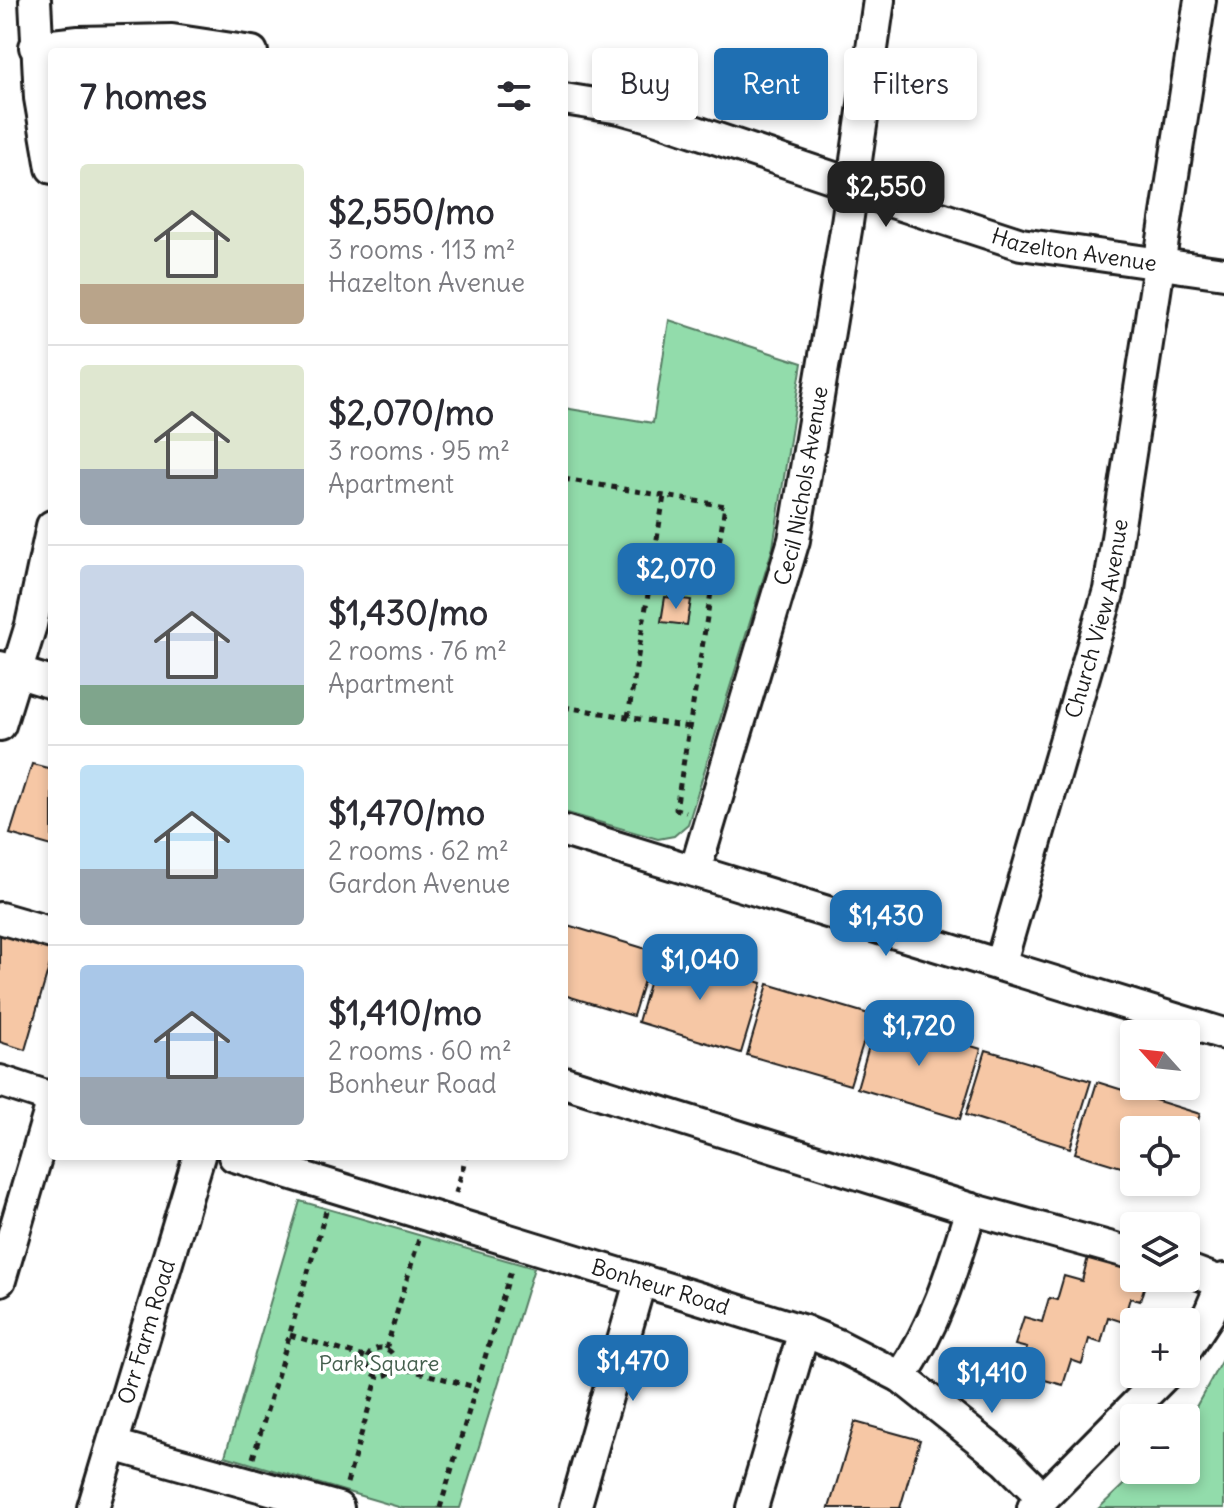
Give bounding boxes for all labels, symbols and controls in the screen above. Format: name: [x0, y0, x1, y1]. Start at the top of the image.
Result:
chip: Buy: [592, 48, 698, 120]
chip: Rent: [714, 48, 828, 120]
chip: Filters: [844, 48, 977, 120]
icon: filters: [492, 74, 536, 118]
text: 7 homes: [80, 75, 207, 118]
pin: $2,550: [821, 161, 951, 229]
text: $2,550: [845, 170, 927, 203]
text: $2,550/mo: [328, 190, 495, 233]
icon: home: [144, 196, 240, 292]
street label: Hazelton Avenue: [988, 221, 1159, 277]
text: 3 rooms · 113 m²: [328, 233, 515, 266]
text: Hazelton Avenue: [328, 266, 525, 299]
street label: Cecil Nichols Avenue: [767, 384, 834, 589]
text: $2,070/mo: [328, 391, 494, 434]
icon: home: [144, 397, 240, 493]
text: 3 rooms · 95 m²: [328, 434, 510, 467]
text: Apartment: [328, 467, 454, 500]
street label: Church View Avenue: [1058, 517, 1134, 722]
pin: $2,070: [611, 543, 741, 611]
text: $2,070: [636, 552, 716, 585]
text: $1,430/mo: [328, 591, 488, 634]
icon: home: [144, 597, 240, 693]
text: 2 rooms · 76 m²: [328, 634, 507, 667]
text: Apartment: [328, 667, 454, 700]
text: $1,470/mo: [328, 791, 485, 834]
icon: home: [144, 797, 240, 893]
text: 2 rooms · 62 m²: [328, 834, 509, 867]
text: Gardon Avenue: [328, 867, 510, 900]
pin: $1,430: [821, 890, 951, 958]
text: $1,430: [848, 899, 924, 932]
pin: $1,040: [635, 934, 765, 1002]
text: $1,040: [661, 943, 740, 976]
text: $1,410/mo: [328, 991, 482, 1034]
icon: home: [144, 997, 240, 1093]
pin: $1,720: [854, 1000, 984, 1068]
text: $1,720: [882, 1009, 956, 1042]
north arrow: [1120, 1020, 1200, 1100]
map controls: [1120, 1020, 1200, 1484]
text: 2 rooms · 60 m²: [328, 1034, 512, 1067]
text: Bonheur Road: [328, 1067, 497, 1100]
button: locate: [1120, 1116, 1200, 1196]
button: layers: [1120, 1212, 1200, 1292]
street label: Bonheur Road: [588, 1252, 733, 1321]
street label: Orr Farm Road: [111, 1256, 181, 1407]
button: +: [1120, 1308, 1200, 1388]
pin: $1,470: [568, 1335, 698, 1403]
text: $1,470: [596, 1344, 670, 1377]
pin: $1,410: [927, 1347, 1057, 1415]
park label: Park Square: [319, 1349, 439, 1377]
text: $1,410: [956, 1356, 1028, 1389]
button: −: [1120, 1404, 1200, 1484]

